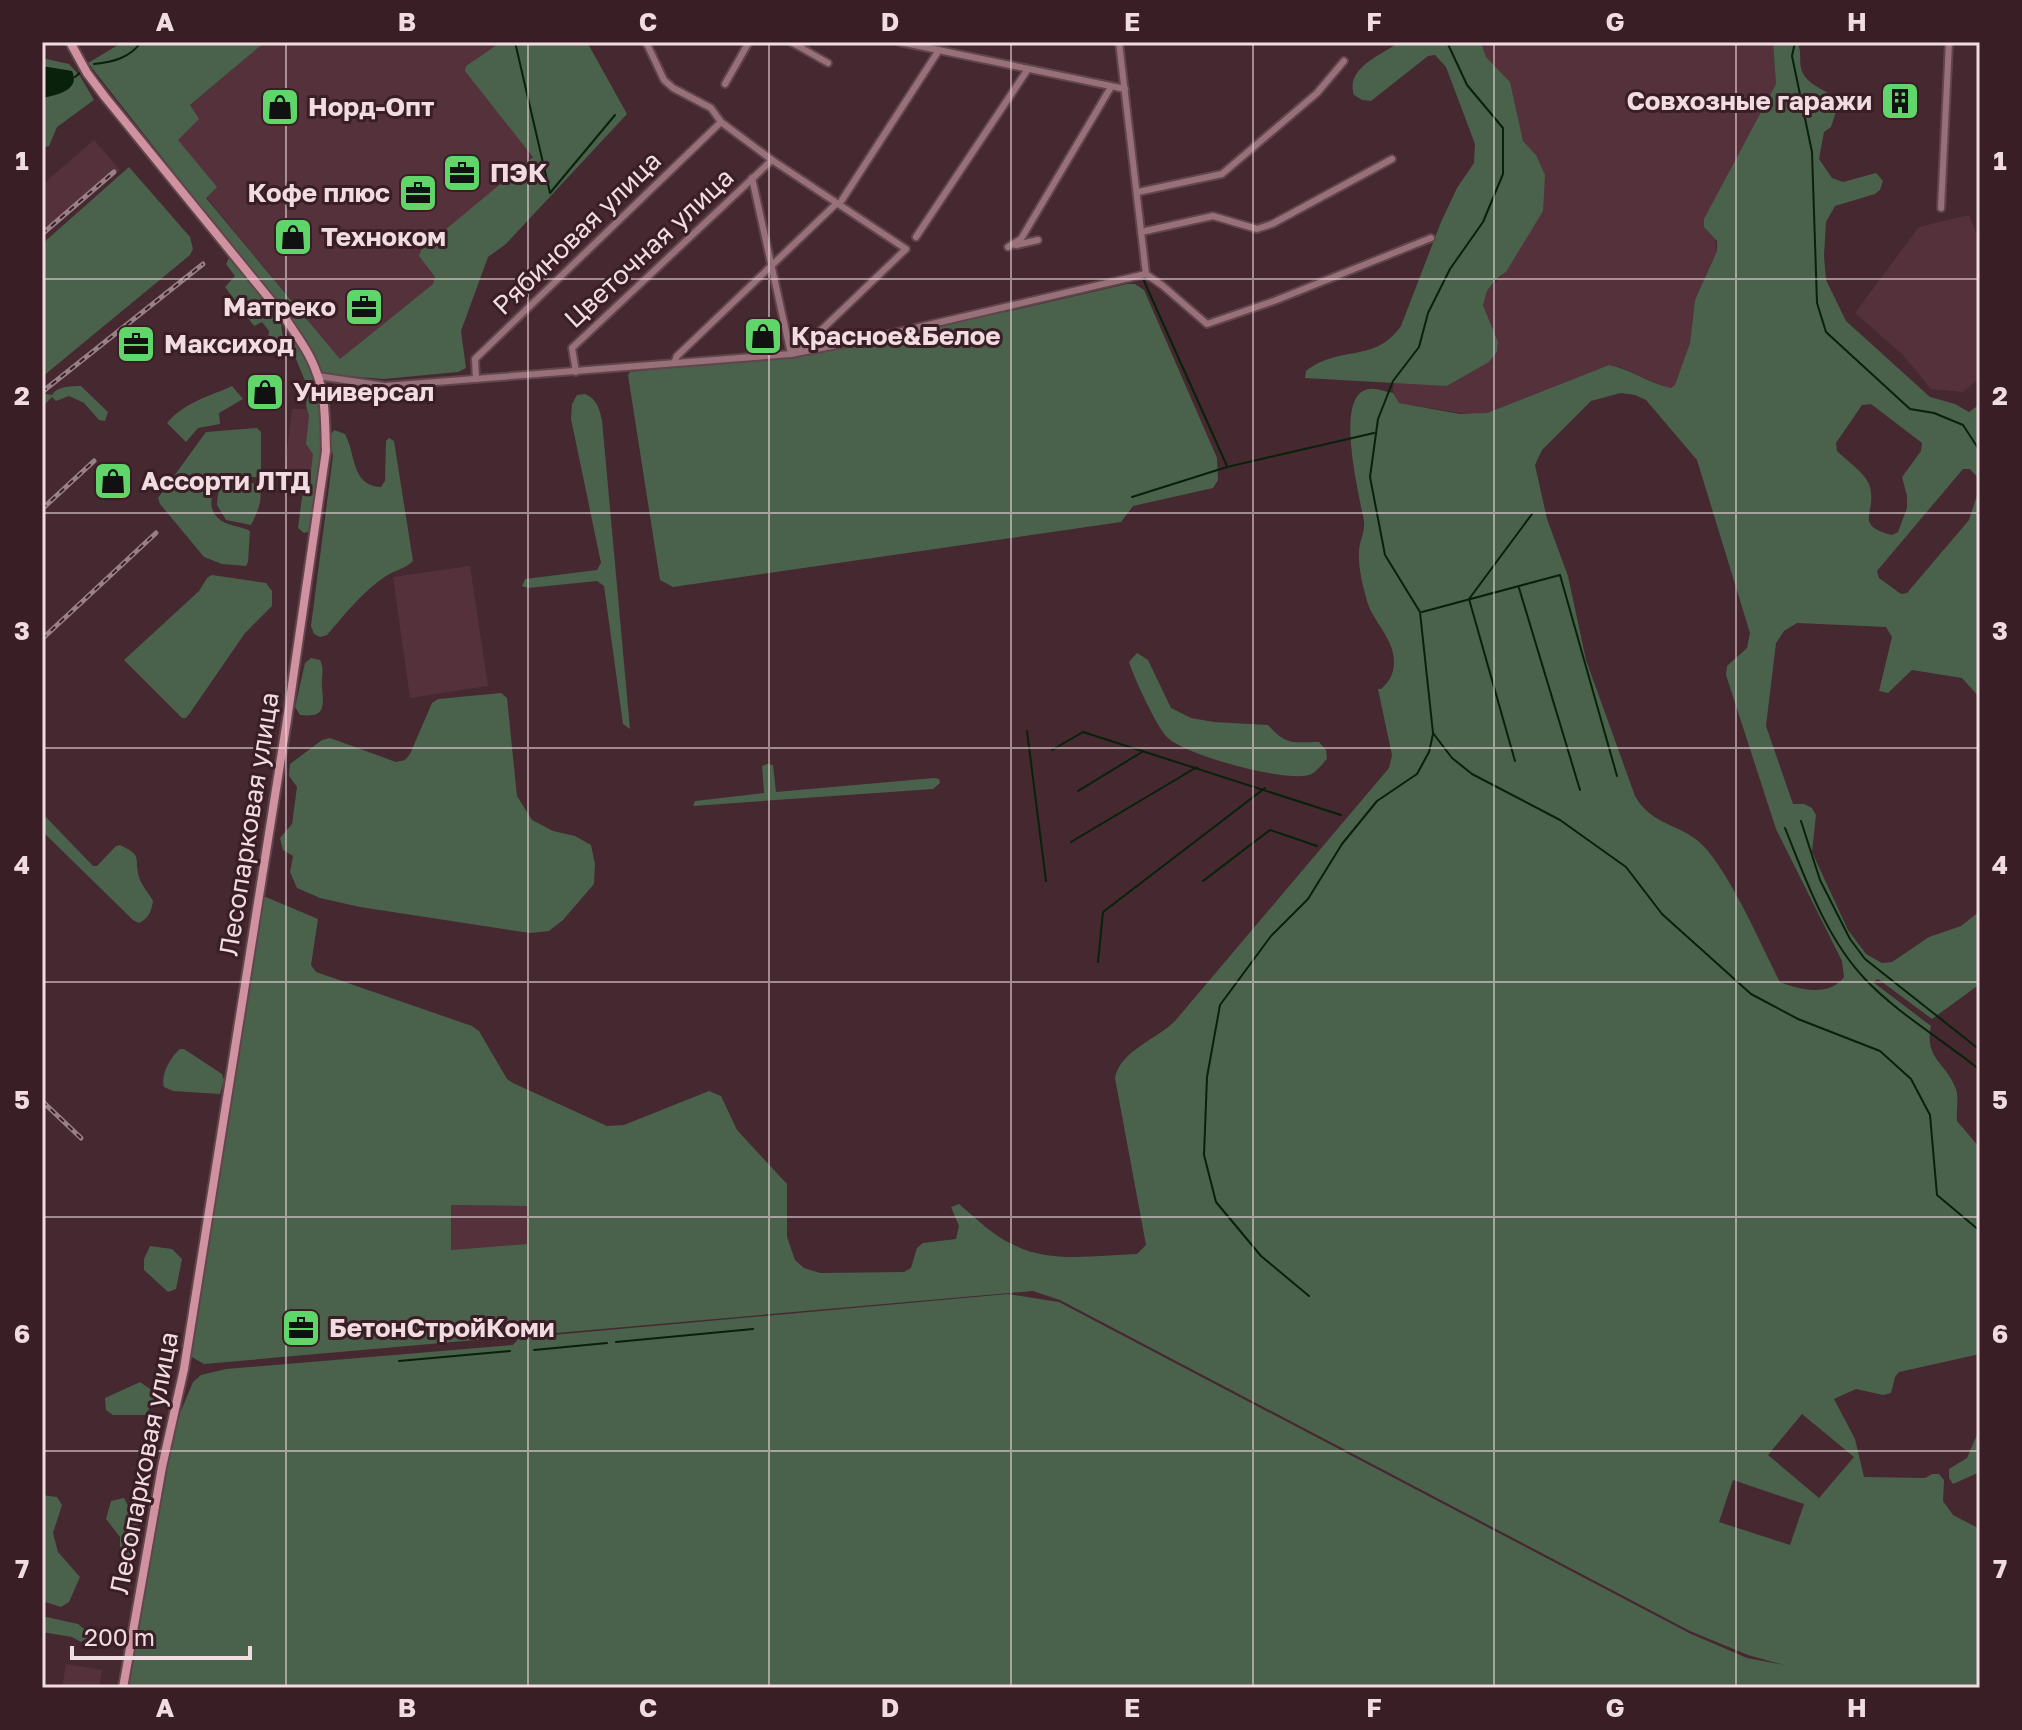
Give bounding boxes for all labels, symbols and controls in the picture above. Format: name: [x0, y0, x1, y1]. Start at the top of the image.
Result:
text: A: [156, 6, 175, 37]
text: B: [398, 6, 416, 37]
text: C: [639, 6, 657, 37]
text: D: [881, 6, 899, 37]
text: E: [1124, 6, 1140, 37]
text: F: [1366, 6, 1382, 37]
text: G: [1605, 6, 1625, 37]
text: H: [1847, 6, 1867, 37]
building icon: Совхозные гаражи: [1879, 80, 1921, 122]
place label: Совхозные гаражи: [1626, 85, 1872, 116]
shop icon: Норд-Опт: [259, 86, 301, 128]
place label: Норд-Опт: [308, 91, 435, 122]
text: 1: [15, 145, 29, 176]
street label: Рябиновая улица: [486, 145, 667, 321]
text: 1: [1993, 145, 2007, 176]
office icon: ПЭК: [441, 152, 483, 194]
place label: ПЭК: [490, 157, 547, 188]
street label: Цветочная улица: [558, 161, 740, 334]
office icon: Кофе плюс: [397, 172, 439, 214]
place label: Кофе плюс: [247, 177, 390, 208]
shop icon: Техноком: [272, 216, 314, 258]
place label: Техноком: [321, 221, 446, 252]
office icon: Матреко: [343, 286, 385, 328]
place label: Матреко: [223, 291, 336, 322]
shop icon: Красное&Белое: [742, 315, 784, 357]
place label: Красное&Белое: [791, 320, 1001, 351]
office icon: Максиход: [115, 323, 157, 365]
place label: Максиход: [164, 328, 294, 359]
shop icon: Универсал: [244, 371, 286, 413]
place label: Универсал: [293, 376, 434, 407]
text: 2: [14, 380, 30, 411]
text: 2: [1992, 380, 2008, 411]
shop icon: Ассорти ЛТД: [92, 460, 134, 502]
place label: Ассорти ЛТД: [141, 465, 310, 496]
text: 3: [14, 615, 30, 646]
text: 3: [1992, 615, 2008, 646]
street label: Лесопарковая улица: [212, 690, 285, 958]
text: 4: [14, 849, 30, 880]
text: 4: [1992, 849, 2008, 880]
text: 5: [14, 1084, 30, 1115]
text: 5: [1992, 1084, 2008, 1115]
office icon: БетонСтройКоми: [280, 1307, 322, 1349]
place label: БетонСтройКоми: [329, 1312, 555, 1343]
text: 6: [14, 1318, 30, 1349]
text: 6: [1992, 1318, 2008, 1349]
street label: Лесопарковая улица: [103, 1329, 184, 1597]
text: 7: [15, 1553, 29, 1584]
text: 7: [1993, 1553, 2007, 1584]
scale bar: [72, 1610, 250, 1660]
text: 200 m: [84, 1622, 155, 1651]
text: A: [156, 1692, 175, 1723]
text: B: [398, 1692, 416, 1723]
text: C: [639, 1692, 657, 1723]
text: D: [881, 1692, 899, 1723]
text: E: [1124, 1692, 1140, 1723]
text: F: [1366, 1692, 1382, 1723]
text: G: [1605, 1692, 1625, 1723]
text: H: [1847, 1692, 1867, 1723]

